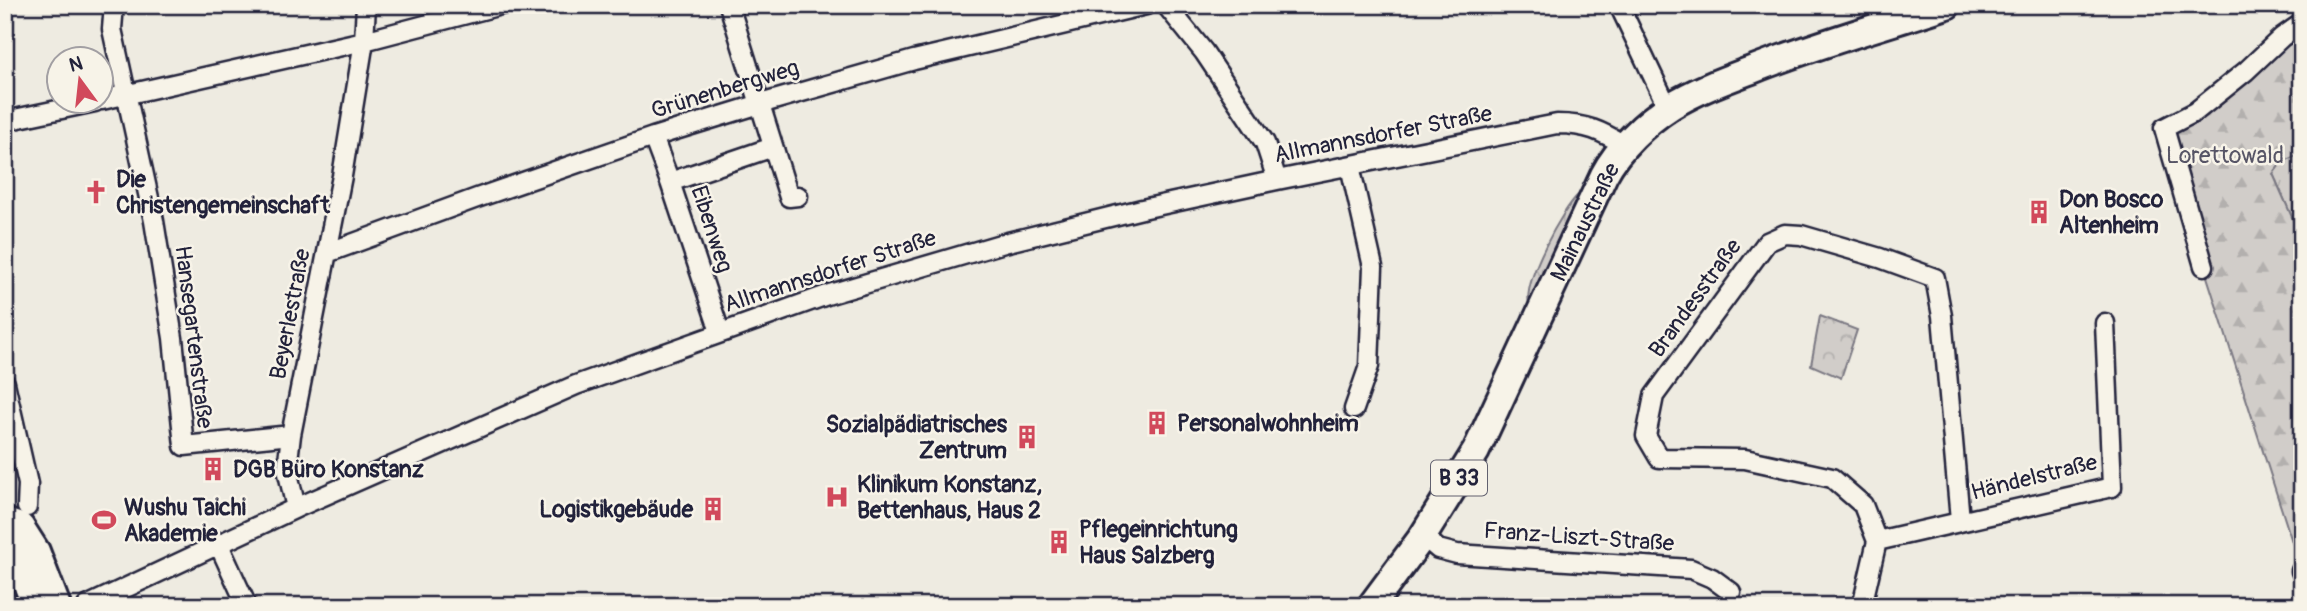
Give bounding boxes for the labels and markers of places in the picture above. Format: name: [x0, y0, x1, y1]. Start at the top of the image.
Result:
place label: Die Christengemeinschaft: [116, 165, 330, 220]
church icon: Die Christengemeinschaft: [82, 178, 110, 206]
place label: Don Bosco Altenheim: [2059, 185, 2164, 240]
building icon: Don Bosco Altenheim: [2025, 198, 2053, 226]
building icon: Personalwohnheim: [1143, 409, 1171, 437]
place label: Personalwohnheim: [1177, 409, 1359, 438]
place label: Sozialpädiatrisches Zentrum: [826, 410, 1008, 465]
building icon: Sozialpädiatrisches Zentrum: [1013, 423, 1041, 451]
building icon: DGB Büro Konstanz: [199, 455, 227, 483]
place label: DGB Büro Konstanz: [233, 455, 424, 484]
place label: Klinikum Konstanz, Bettenhaus, Haus 2: [857, 470, 1042, 525]
hospital icon: Klinikum Konstanz, Bettenhaus, Haus 2: [823, 483, 851, 511]
place label: Wushu Taichi Akademie: [124, 493, 246, 548]
place label: Logistikgebäude: [539, 495, 694, 524]
building icon: Logistikgebäude: [699, 495, 727, 523]
sports icon: Wushu Taichi Akademie: [90, 506, 118, 534]
place label: Pflegeinrichtung Haus Salzberg: [1079, 515, 1238, 570]
building icon: Pflegeinrichtung Haus Salzberg: [1045, 528, 1073, 556]

